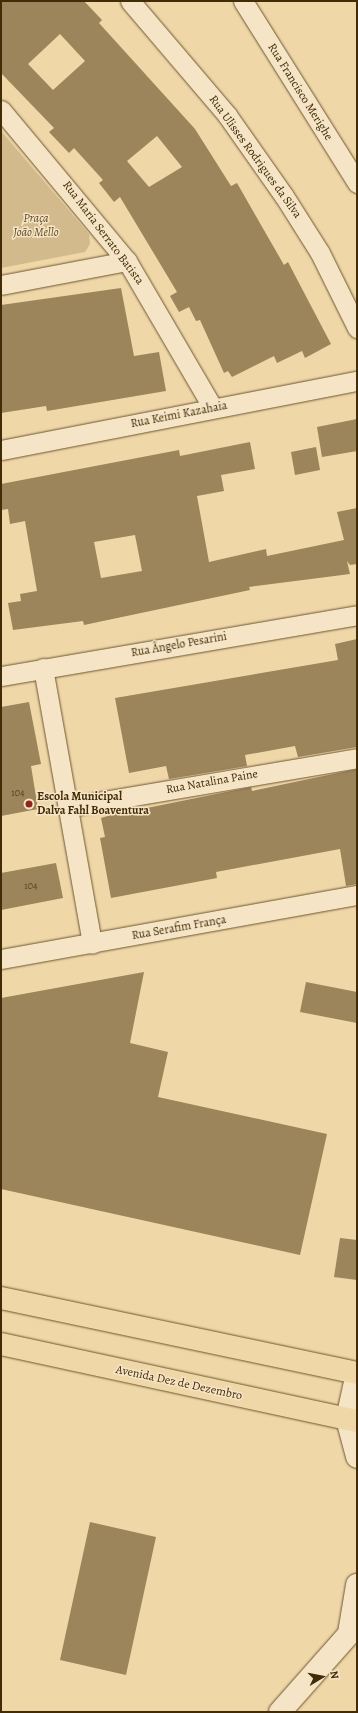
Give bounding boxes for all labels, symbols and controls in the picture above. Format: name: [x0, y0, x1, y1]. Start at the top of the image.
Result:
street label: Rua Francisco Merighe: [264, 41, 336, 143]
street label: Rua Ulisses Rodrigues da Silva: [206, 93, 304, 221]
street label: Rua Maria Serrato Batista: [59, 178, 147, 288]
park label: Praça João Mello: [13, 212, 59, 240]
street label: Rua Keimi Kazahaia: [129, 399, 229, 431]
street label: Rua Ângelo Pesarini: [130, 629, 228, 661]
street label: Rua Natalina Paine: [165, 767, 259, 797]
house number: 104: [11, 787, 25, 799]
place label: Escola Municipal Dalva Fahl Boaventura: [37, 790, 149, 818]
marker: Escola Municipal Dalva Fahl Boaventura: [24, 799, 34, 809]
house number: 104: [24, 880, 38, 892]
street label: Rua Serafim França: [131, 913, 227, 943]
street label: Avenida Dez de Dezembro: [115, 1363, 243, 1403]
north arrow: [302, 1657, 342, 1697]
text: N: [326, 1670, 342, 1680]

